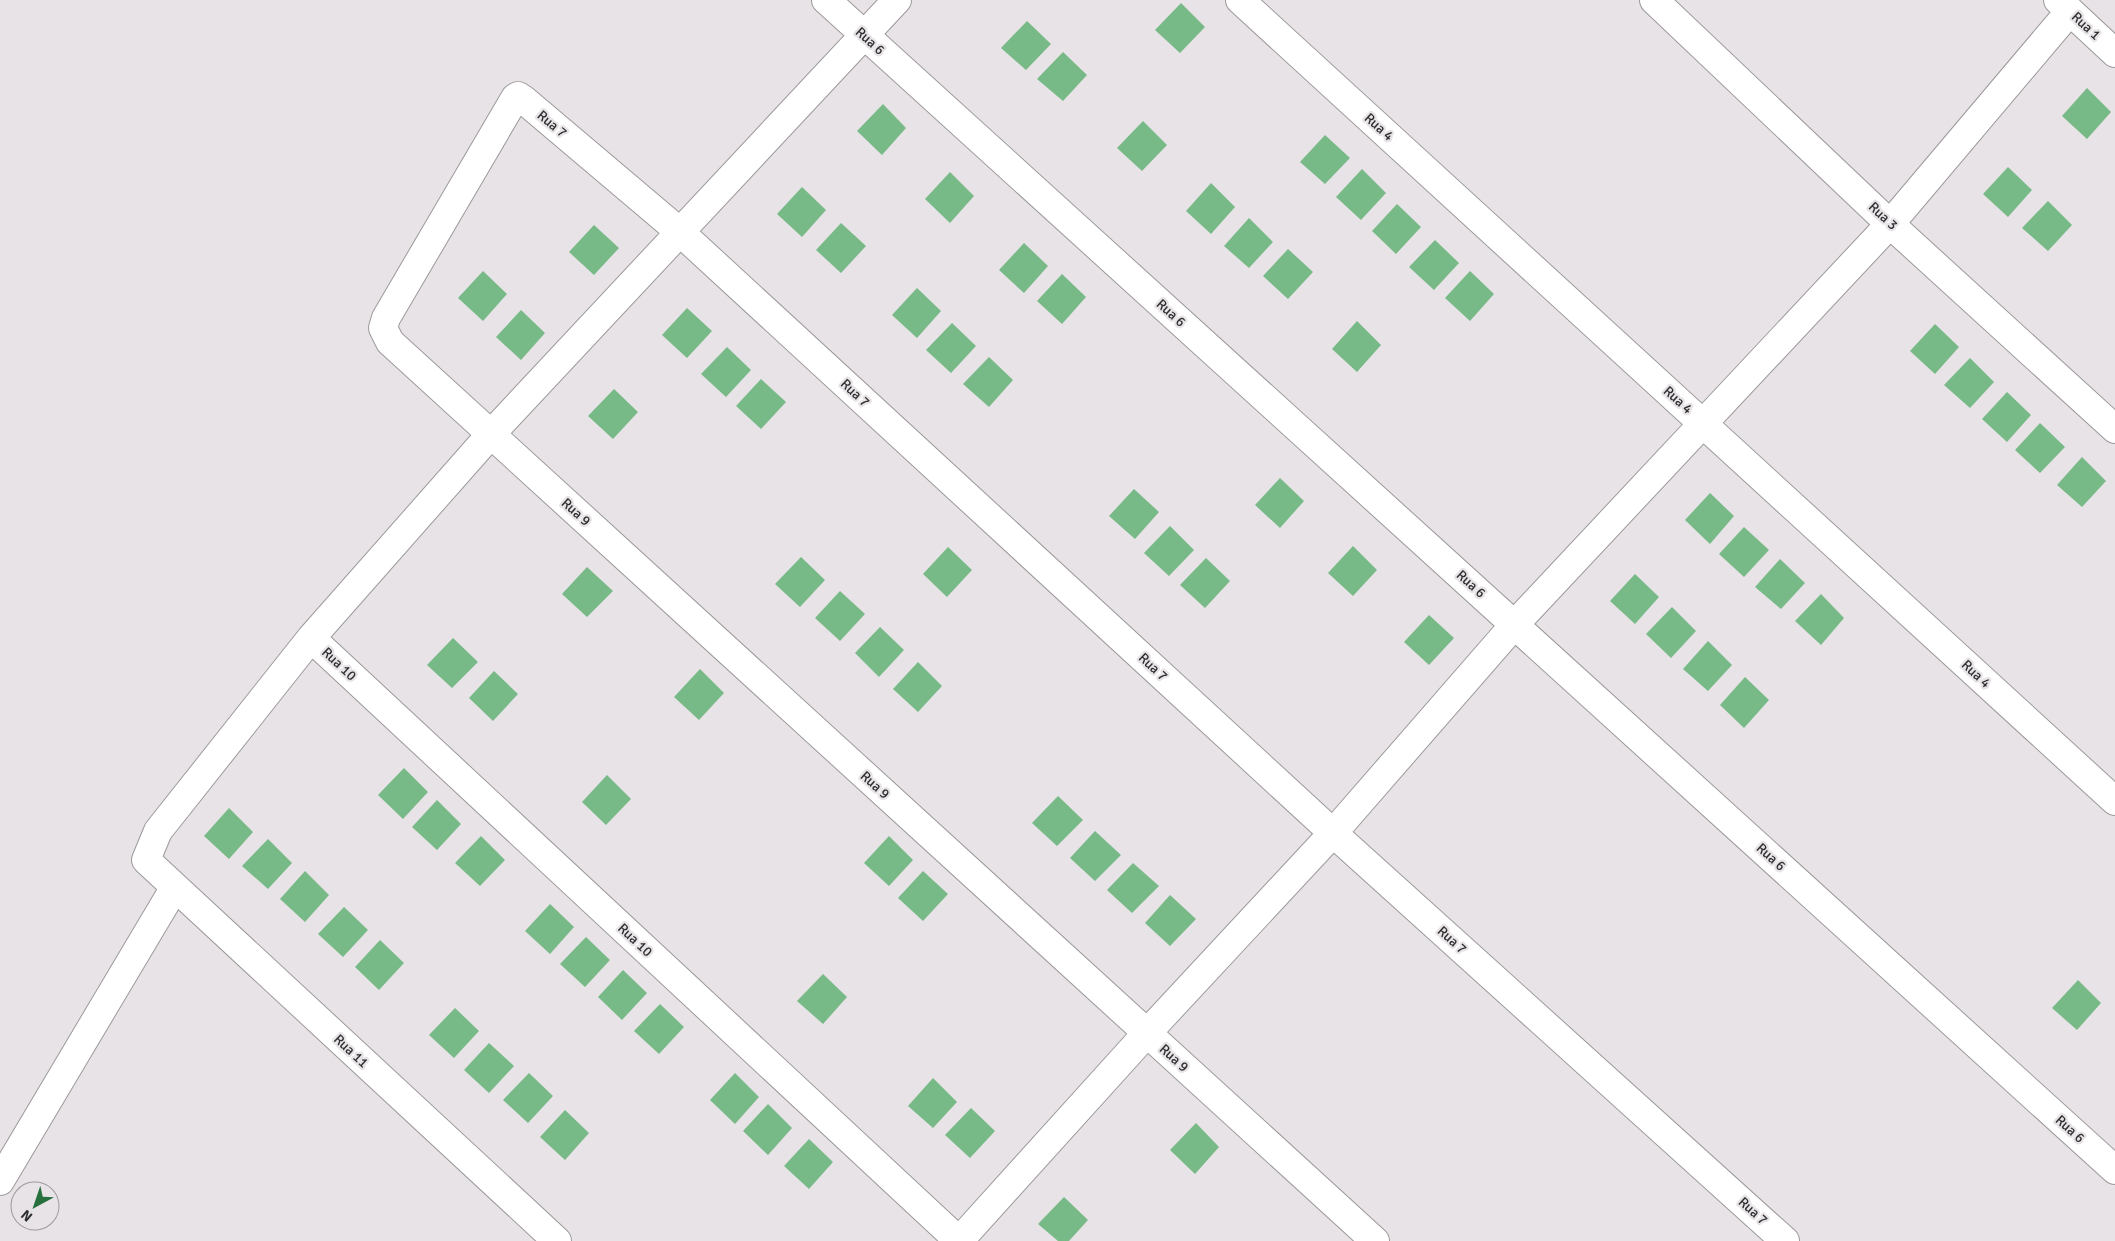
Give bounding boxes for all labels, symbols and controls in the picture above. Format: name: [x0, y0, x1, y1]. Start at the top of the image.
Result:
street label: Rua 1: [2068, 8, 2104, 44]
street label: Rua 6: [852, 23, 888, 59]
street label: Rua 7: [534, 107, 570, 141]
street label: Rua 4: [1361, 109, 1397, 145]
street label: Rua 3: [1865, 198, 1901, 234]
street label: Rua 6: [1153, 295, 1189, 331]
street label: Rua 7: [837, 375, 873, 411]
street label: Rua 4: [1660, 382, 1696, 418]
street label: Rua 9: [558, 494, 594, 530]
street label: Rua 6: [1453, 566, 1489, 602]
street label: Rua 10: [318, 644, 360, 684]
street label: Rua 7: [1135, 649, 1171, 685]
street label: Rua 4: [1958, 656, 1994, 692]
street label: Rua 9: [857, 767, 893, 803]
street label: Rua 6: [1753, 839, 1789, 875]
street label: Rua 10: [614, 920, 656, 960]
street label: Rua 7: [1434, 922, 1470, 958]
street label: Rua 11: [330, 1031, 372, 1071]
street label: Rua 9: [1156, 1040, 1192, 1076]
street label: Rua 6: [2052, 1111, 2088, 1147]
north arrow: [10, 1181, 60, 1231]
street label: Rua 7: [1735, 1193, 1771, 1229]
text: N: [18, 1206, 36, 1225]

